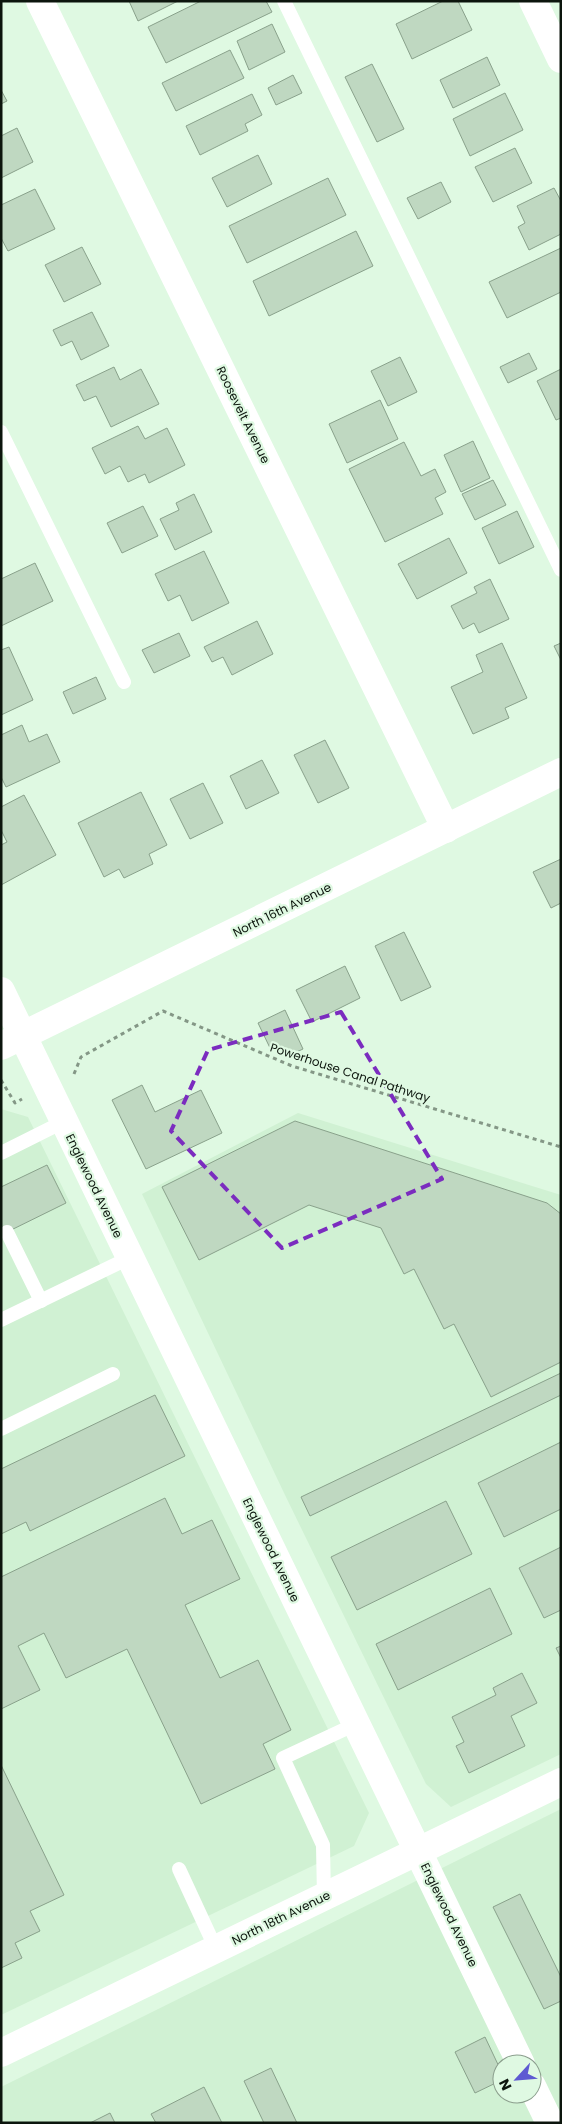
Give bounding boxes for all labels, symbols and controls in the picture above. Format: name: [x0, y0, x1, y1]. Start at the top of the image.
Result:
street label: Roosevelt Avenue: [213, 363, 274, 466]
street label: North 16th Avenue: [230, 878, 334, 941]
street label: Powerhouse Canal Pathway: [268, 1039, 433, 1107]
street label: Englewood Avenue: [62, 1131, 127, 1241]
street label: Englewood Avenue: [239, 1495, 304, 1605]
street label: Englewood Avenue: [417, 1860, 482, 1970]
street label: North 18th Avenue: [229, 1886, 333, 1949]
north arrow: [492, 2054, 542, 2104]
text: N: [494, 2076, 517, 2094]

